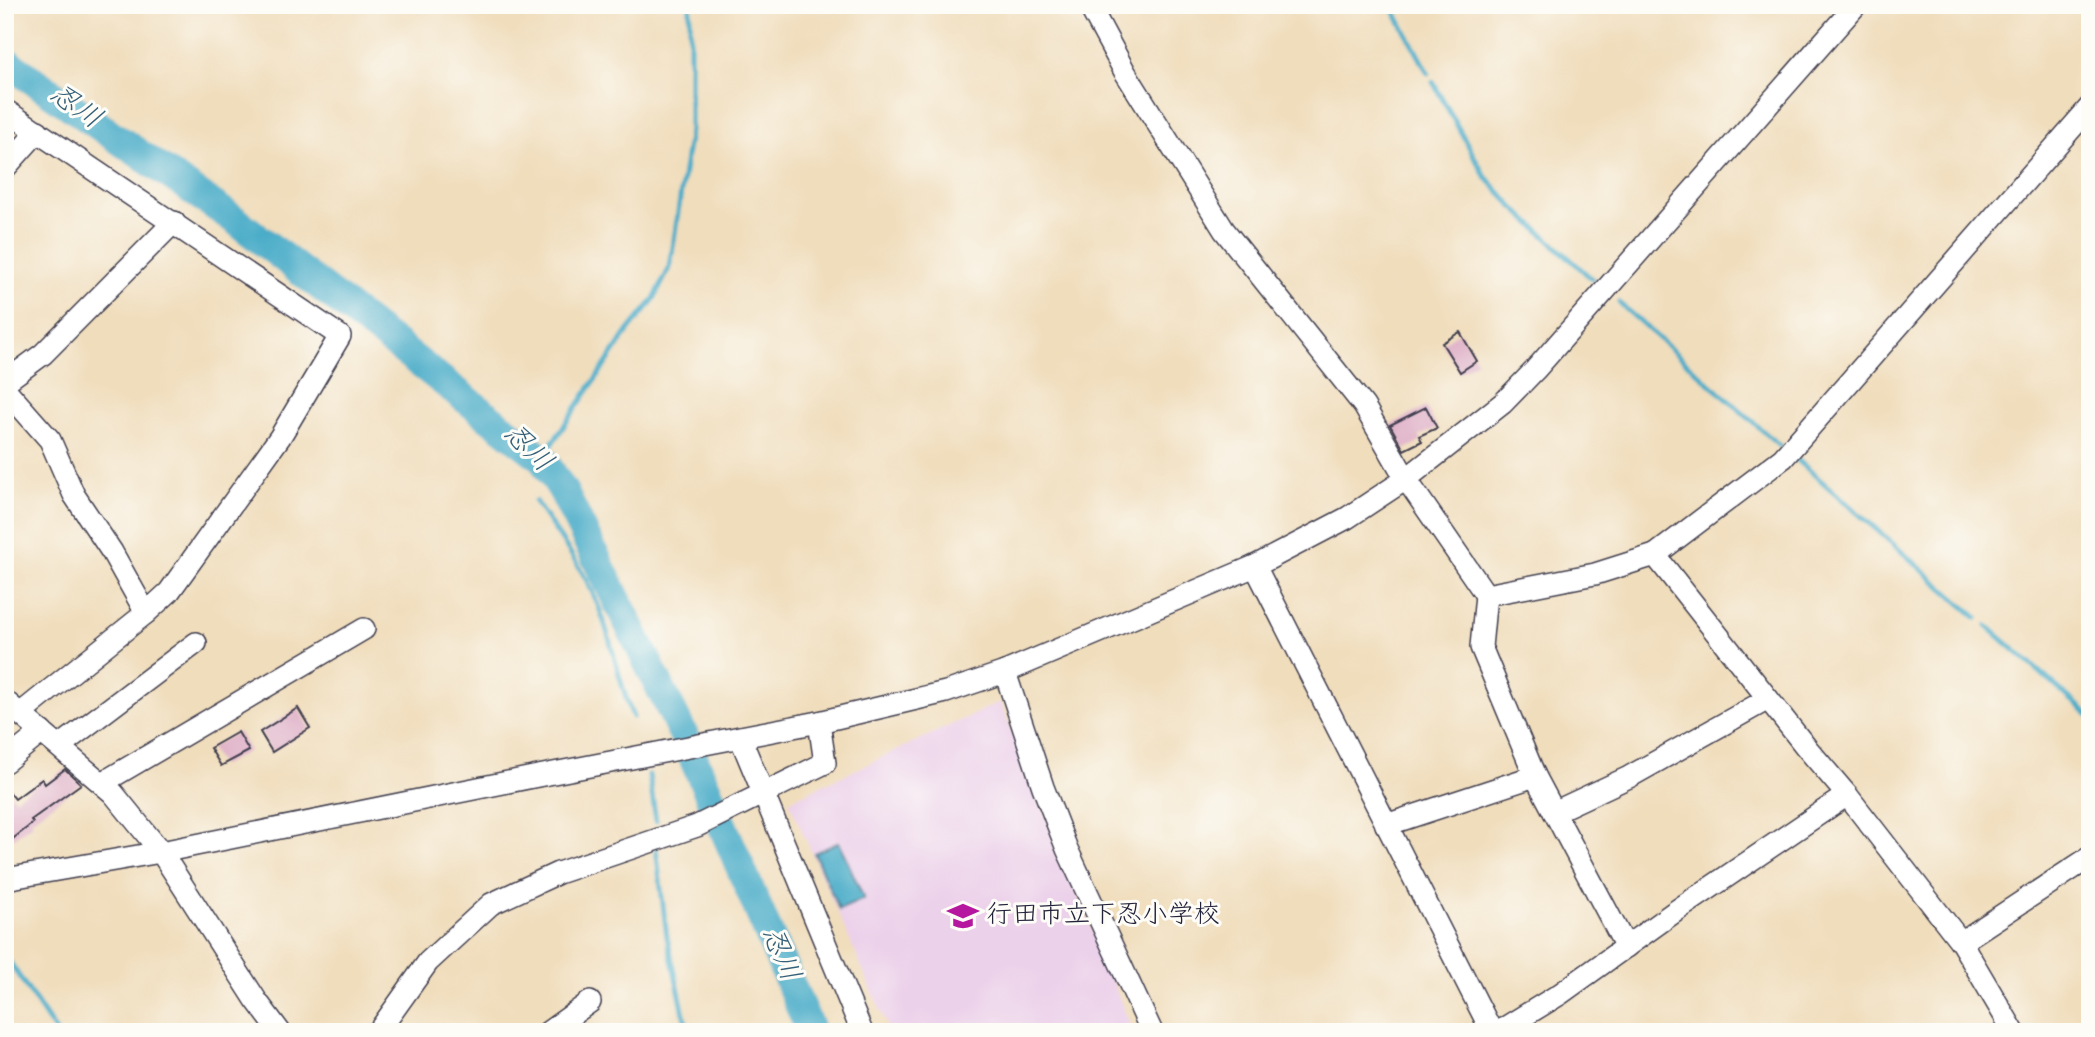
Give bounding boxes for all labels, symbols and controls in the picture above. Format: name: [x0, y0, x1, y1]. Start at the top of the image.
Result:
water label: 忍川: [40, 77, 108, 141]
water label: 忍川: [492, 416, 560, 484]
place label: 行田市立下忍小学校: [986, 898, 1220, 935]
school or university icon: 行田市立下忍小学校: [946, 899, 980, 933]
water label: 忍川: [749, 921, 807, 989]

